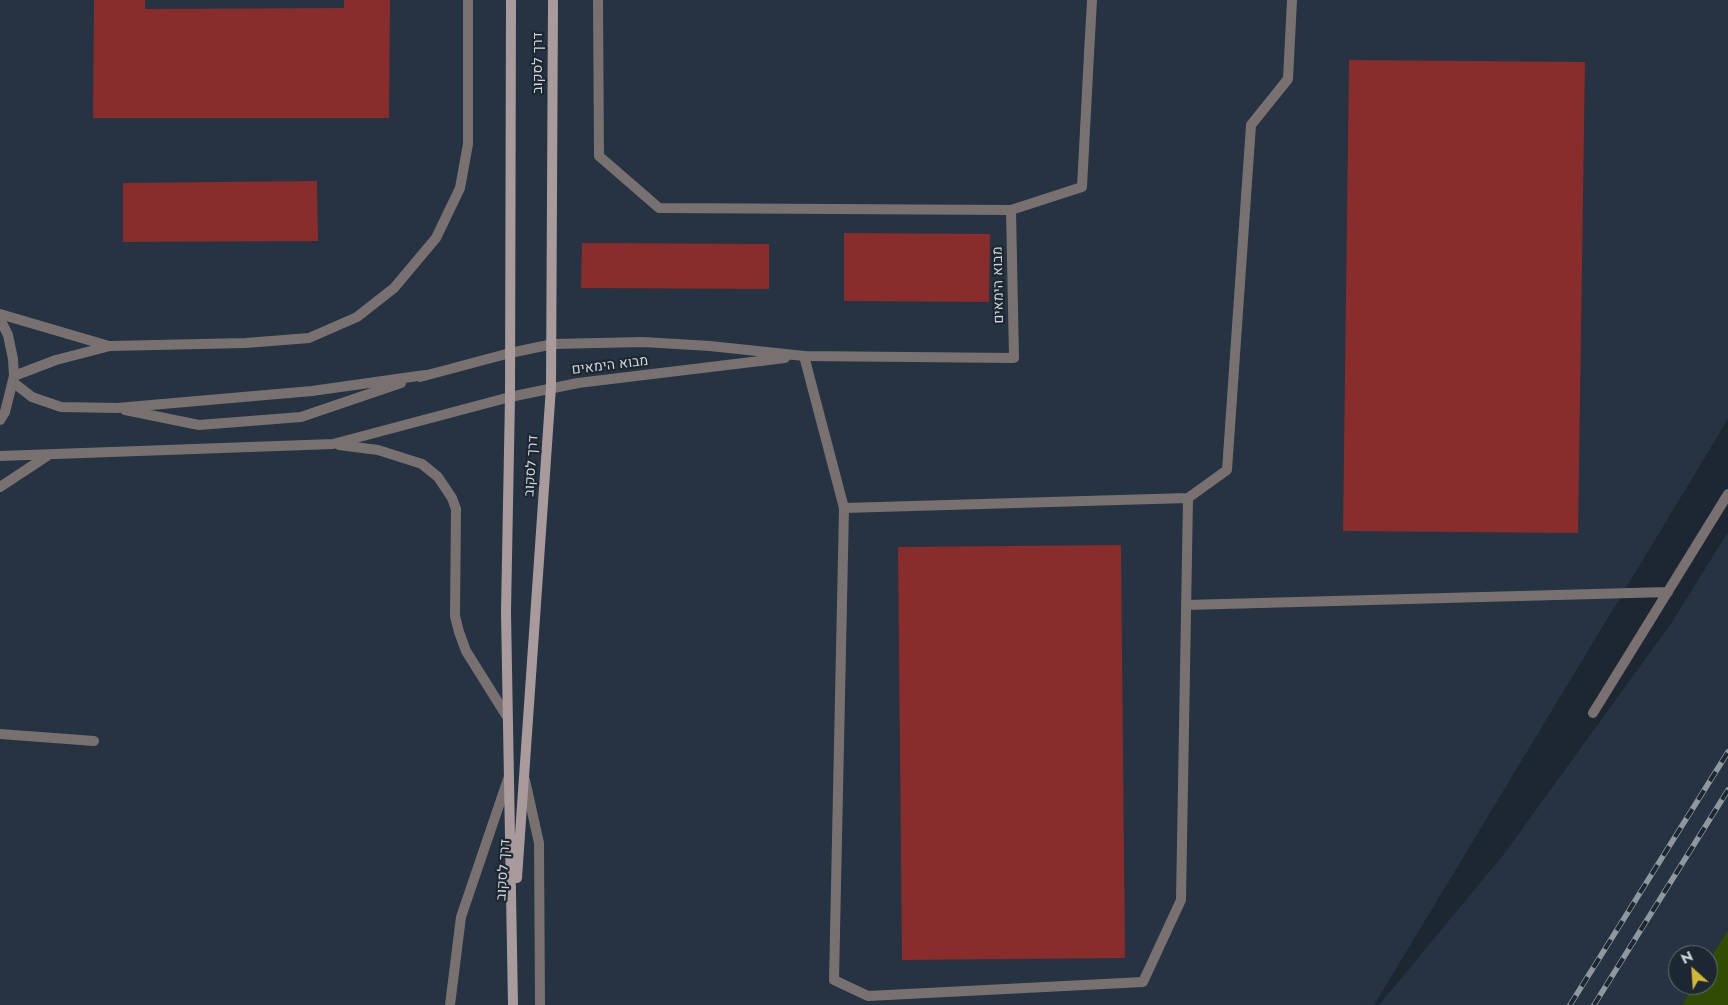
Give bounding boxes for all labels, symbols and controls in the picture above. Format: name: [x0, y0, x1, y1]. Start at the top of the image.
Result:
street label: דרך לסקוב: [531, 32, 547, 94]
street label: מבוא הימאים: [990, 246, 1008, 324]
street label: מבוא הימאים: [571, 353, 649, 379]
street label: דרך לסקוב: [521, 435, 543, 497]
street label: דרך לסקוב: [493, 839, 515, 901]
north arrow: [1668, 945, 1718, 995]
text: N: [1677, 946, 1696, 969]

